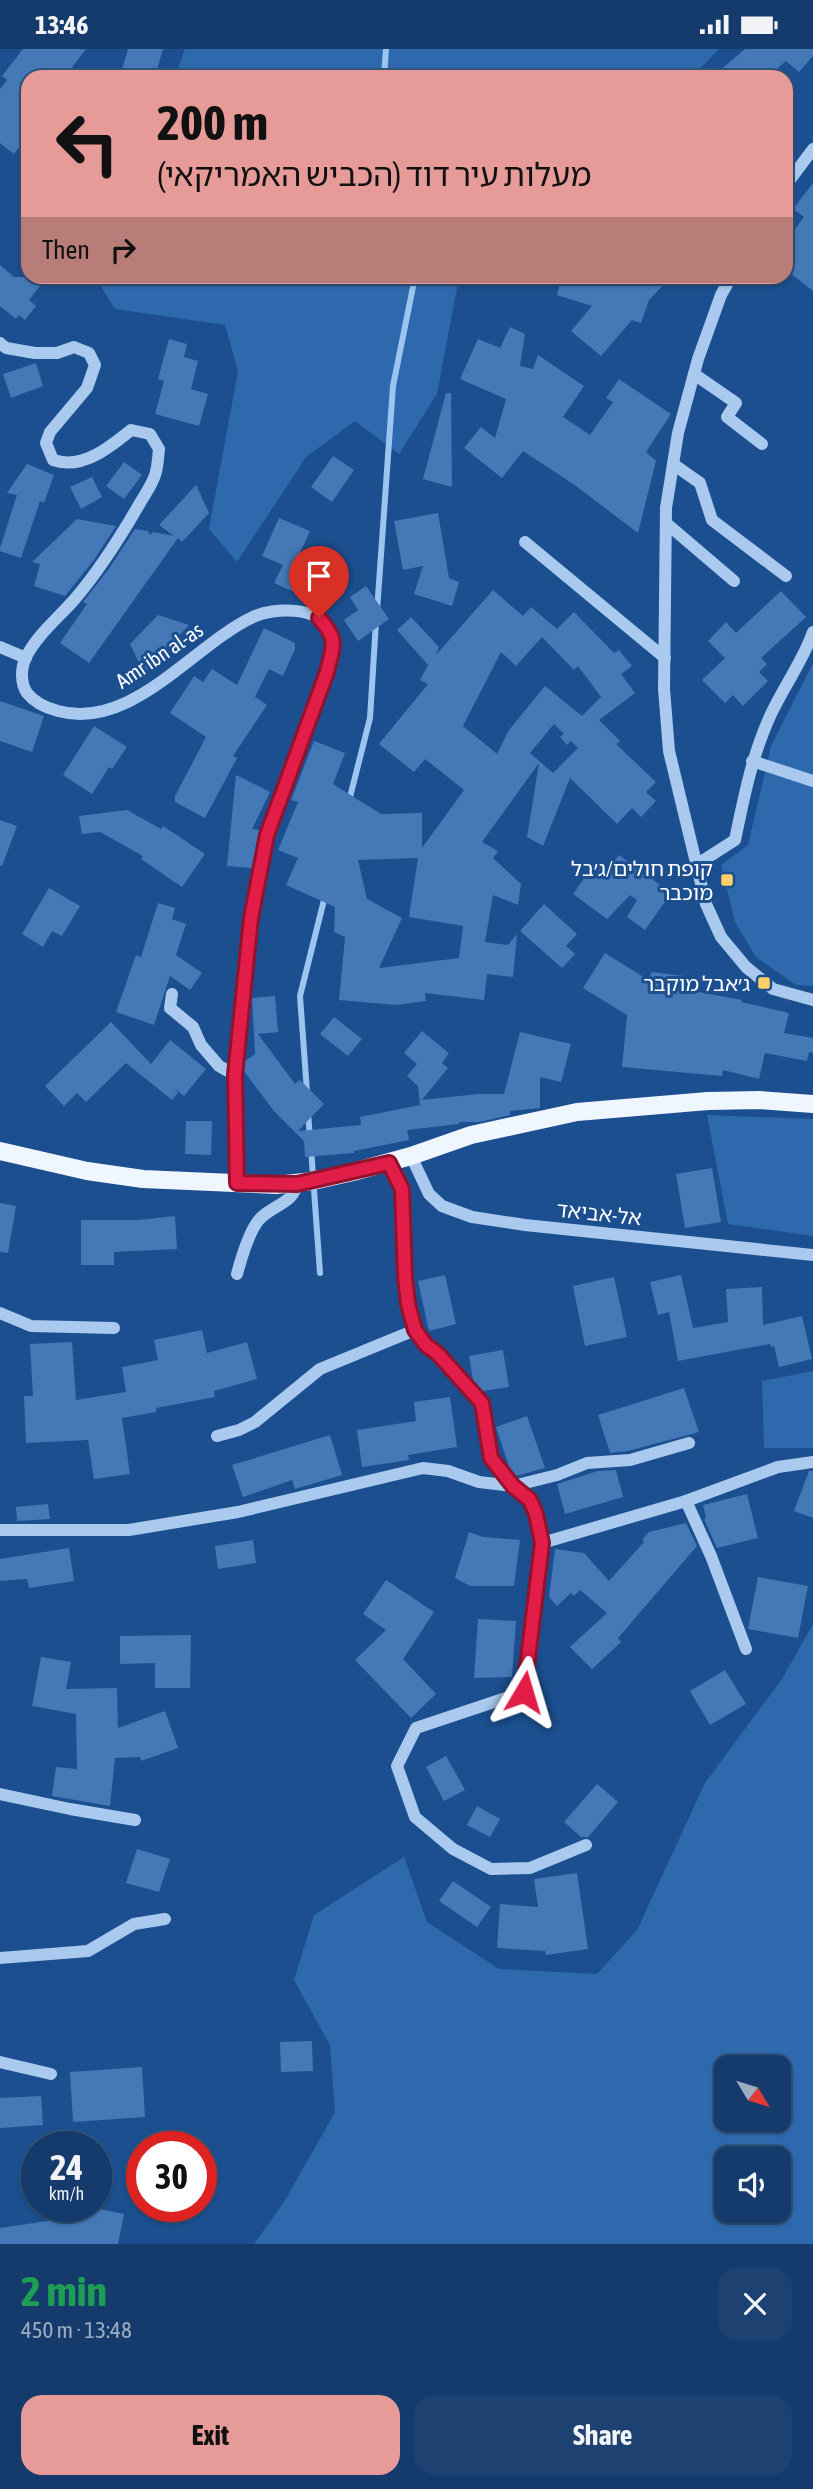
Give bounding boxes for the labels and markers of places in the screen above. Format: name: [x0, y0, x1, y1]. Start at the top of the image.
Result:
pin: [289, 546, 349, 618]
place label: קופת חולים/ג׳בל מוכבר: [571, 856, 713, 904]
marker: קופת חולים/ג׳בל מוכבר: [719, 872, 735, 888]
place label: ג׳אבל מוקבר: [643, 971, 750, 995]
marker: ג׳אבל מוקבר: [756, 975, 772, 991]

